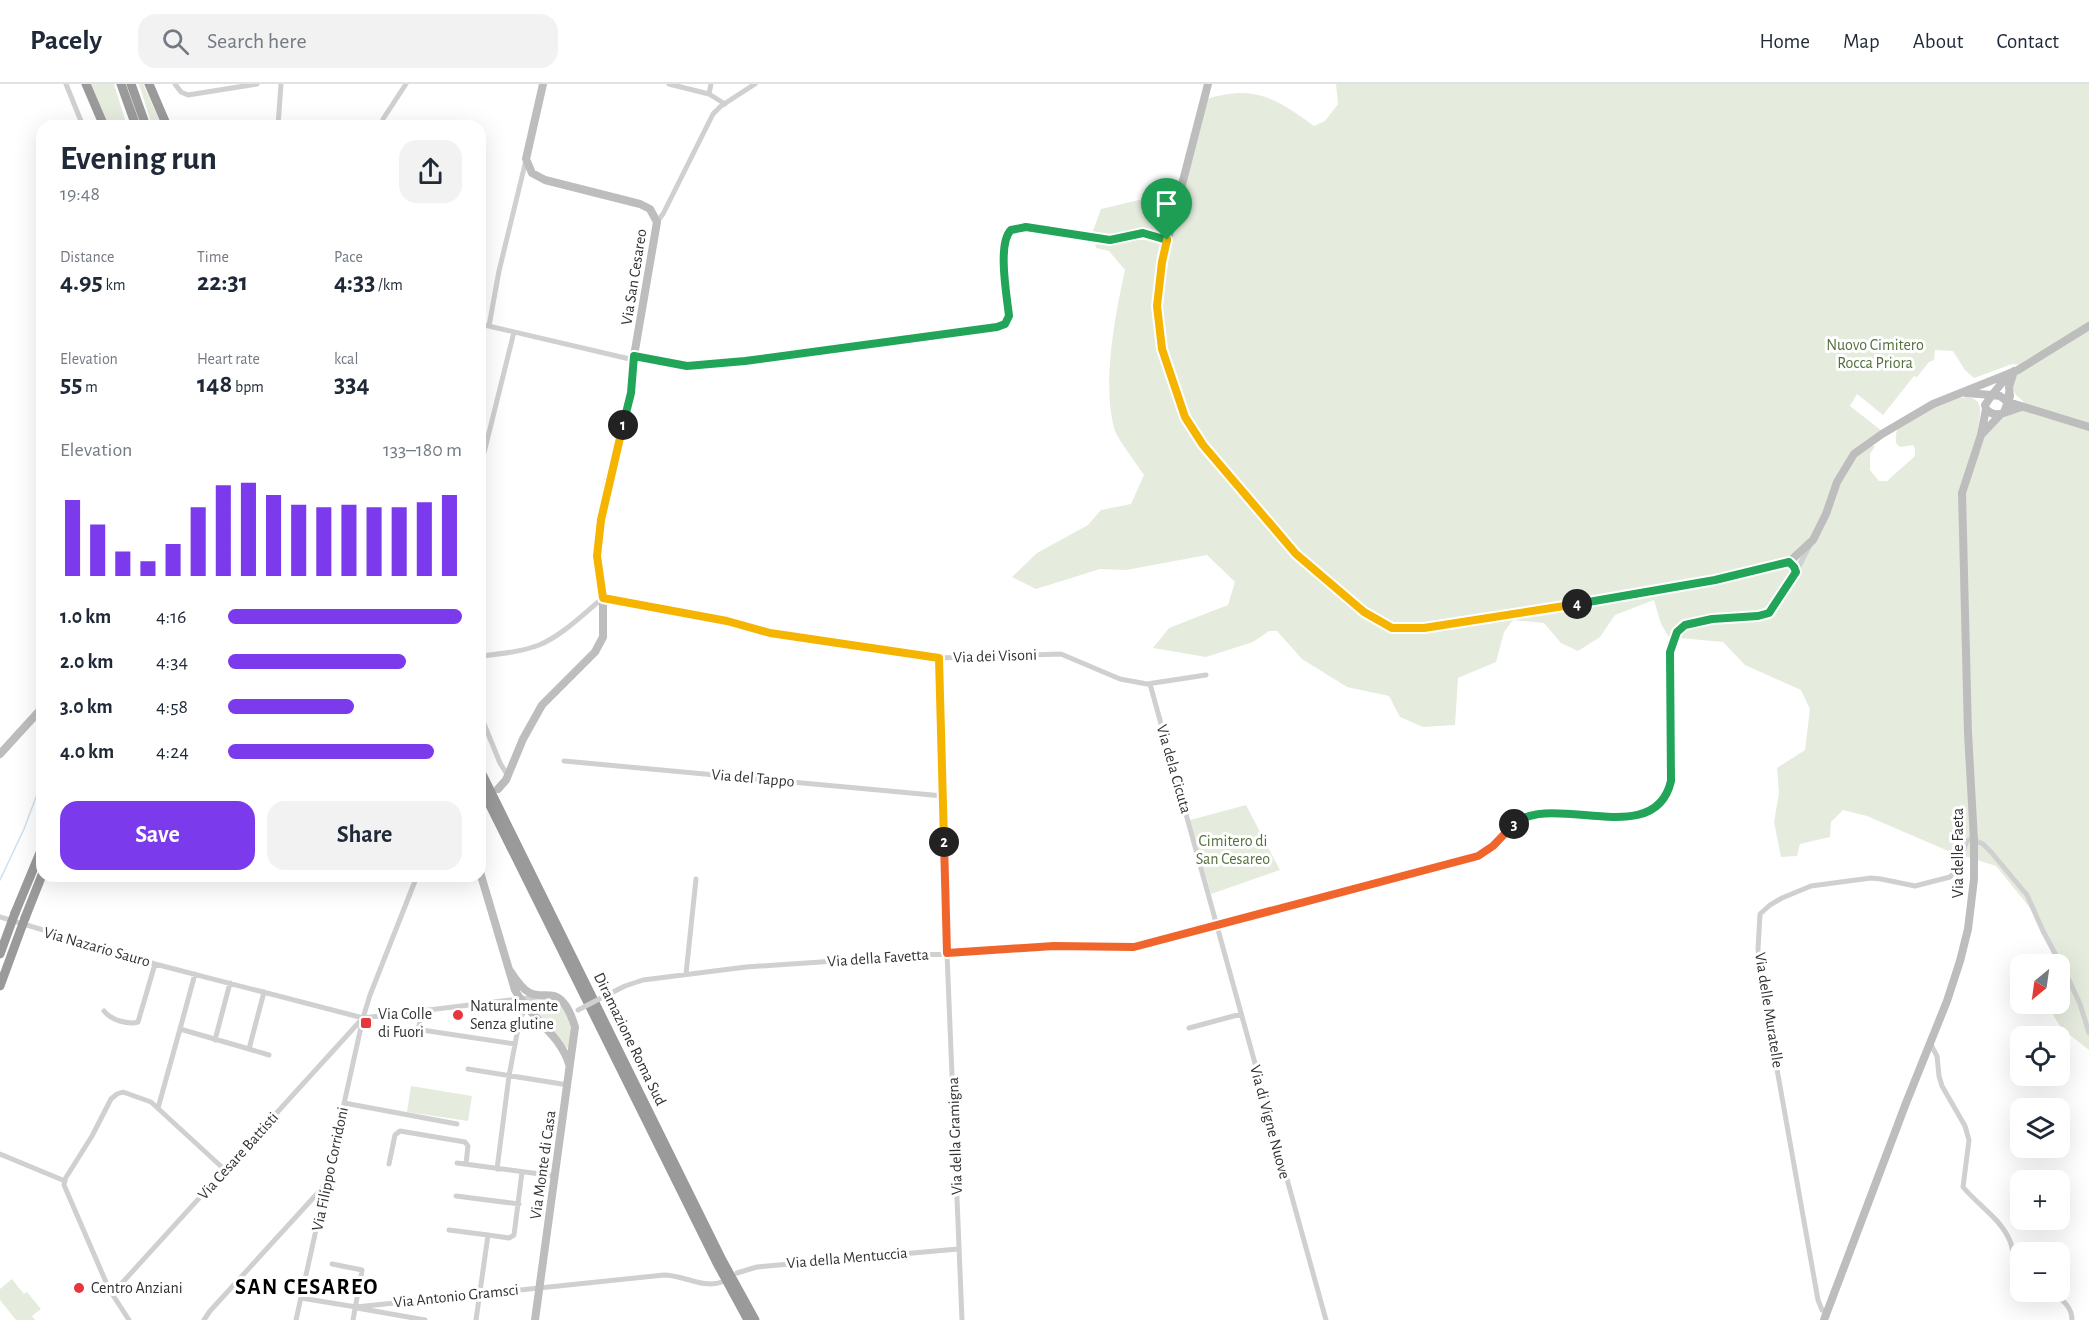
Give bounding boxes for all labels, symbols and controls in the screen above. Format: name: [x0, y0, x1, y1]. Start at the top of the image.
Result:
search box: [138, 14, 558, 68]
icon: search: [159, 25, 192, 58]
text: Pacely: [30, 27, 102, 55]
text: Search here: [207, 30, 307, 52]
text: Home: [1759, 31, 1810, 52]
text: Map: [1843, 31, 1880, 52]
text: About: [1913, 31, 1963, 52]
text: Contact: [1996, 31, 2059, 52]
button: share: [399, 140, 462, 203]
text: Evening run: [60, 143, 217, 176]
pin: [1141, 178, 1192, 240]
text: 19:48: [60, 184, 100, 204]
icon: arrive: [1150, 187, 1183, 220]
street label: Via San Cesareo: [618, 228, 650, 326]
text: Distance: [60, 249, 114, 265]
text: Time: [197, 249, 229, 265]
text: Pace: [334, 249, 363, 265]
text: 4.95: [60, 269, 103, 295]
text: 22:31: [197, 269, 248, 295]
text: 4:33: [334, 269, 375, 295]
text: km: [103, 277, 126, 293]
text: /km: [375, 277, 403, 293]
park label: Nuovo Cimitero Rocca Priora: [1826, 337, 1924, 371]
text: Elevation: [60, 351, 118, 367]
text: Heart rate: [197, 351, 260, 367]
text: kcal: [334, 351, 358, 367]
text: 55: [60, 371, 82, 397]
text: 148: [197, 371, 232, 397]
text: 334: [334, 371, 370, 397]
text: m: [82, 379, 98, 395]
text: bpm: [232, 379, 264, 395]
pin: 1: [608, 410, 638, 440]
text: 1: [620, 417, 626, 433]
text: Elevation: [60, 440, 132, 460]
text: 133–180 m: [383, 440, 462, 460]
pin: 4: [1562, 589, 1592, 619]
text: 4: [1573, 596, 1581, 612]
text: 1.0 km: [60, 607, 111, 627]
text: 4:16: [156, 607, 186, 627]
street label: Via dei Visoni: [953, 647, 1037, 665]
text: 2.0 km: [60, 652, 113, 672]
text: 4:34: [156, 652, 188, 672]
text: 3.0 km: [60, 697, 113, 717]
text: 4:58: [156, 697, 188, 717]
street label: Via dela Cicuta: [1154, 723, 1194, 815]
text: 4.0 km: [60, 742, 114, 762]
text: 4:24: [156, 742, 189, 762]
street label: Via del Tappo: [711, 766, 795, 790]
button: Save: [60, 801, 255, 870]
button: Share: [267, 801, 462, 870]
street label: Via delle Faeta: [1950, 808, 1966, 898]
pin: 3: [1499, 809, 1529, 839]
text: 3: [1511, 816, 1517, 832]
pin: 2: [929, 827, 959, 857]
park label: Cimitero di San Cesareo: [1196, 833, 1270, 867]
text: 2: [940, 834, 948, 850]
street label: Via Nazario Sauro: [42, 924, 152, 970]
street label: Via della Favetta: [827, 946, 929, 970]
street label: Via delle Muratelle: [1752, 951, 1786, 1069]
north arrow: [2010, 954, 2070, 1014]
map controls: [2010, 954, 2070, 1302]
street label: Diramazione Roma Sud: [591, 970, 669, 1108]
place label: Naturalmente Senza glutine: [470, 998, 558, 1032]
place label: Via Colle di Fuori: [378, 1006, 432, 1040]
marker: Naturalmente Senza glutine: [451, 1008, 465, 1022]
marker: Via Colle di Fuori: [359, 1016, 373, 1030]
button: locate: [2010, 1026, 2070, 1086]
street label: Via di Vigne Nuove: [1247, 1063, 1293, 1181]
street label: Via della Gramigna: [945, 1077, 965, 1195]
button: layers: [2010, 1098, 2070, 1158]
street label: Via Filippo Corridoni: [309, 1106, 351, 1232]
street label: Via Cesare Battisti: [195, 1109, 281, 1203]
street label: Via Monte di Casa: [527, 1109, 559, 1221]
button: +: [2010, 1170, 2070, 1230]
button: −: [2010, 1242, 2070, 1302]
street label: Via della Mentuccia: [786, 1245, 908, 1271]
district label: SAN CESAREO: [235, 1276, 379, 1298]
place label: Centro Anziani: [91, 1280, 183, 1296]
marker: Centro Anziani: [72, 1281, 86, 1295]
street label: Via Antonio Gramsci: [393, 1281, 519, 1311]

